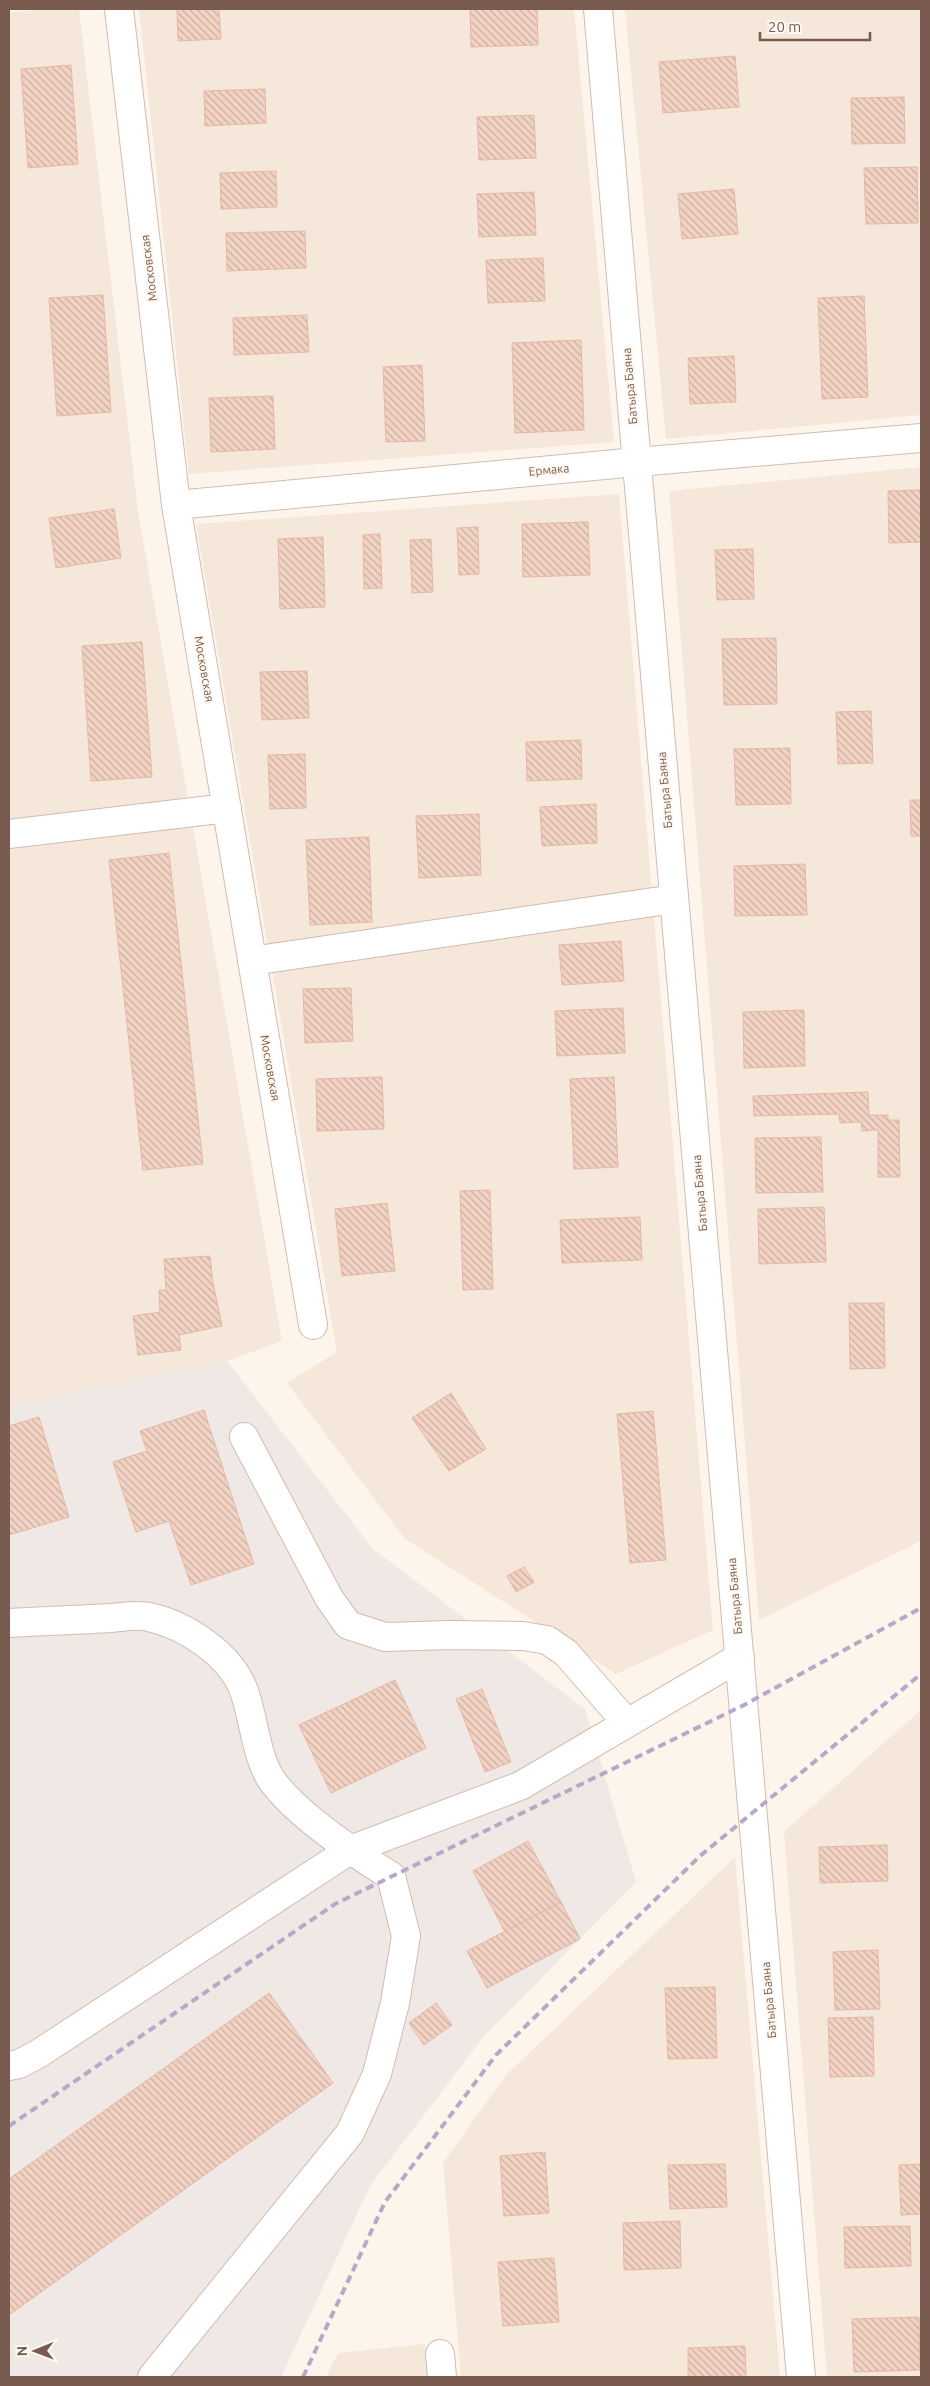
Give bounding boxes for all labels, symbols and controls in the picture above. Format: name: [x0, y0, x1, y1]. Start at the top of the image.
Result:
scale bar: [760, 10, 870, 42]
text: 20 m: [768, 18, 801, 35]
street label: Московская: [138, 234, 159, 302]
street label: Батыра Баяна: [620, 347, 639, 425]
street label: Ермака: [528, 461, 570, 478]
street label: Московская: [192, 635, 217, 703]
street label: Батыра Баяна: [655, 751, 674, 829]
street label: Московская: [258, 1034, 283, 1102]
street label: Батыра Баяна: [690, 1154, 709, 1232]
street label: Батыра Баяна: [725, 1557, 744, 1635]
street label: Батыра Баяна: [759, 1961, 778, 2039]
north arrow: [10, 2326, 60, 2376]
text: N: [14, 2346, 30, 2357]

